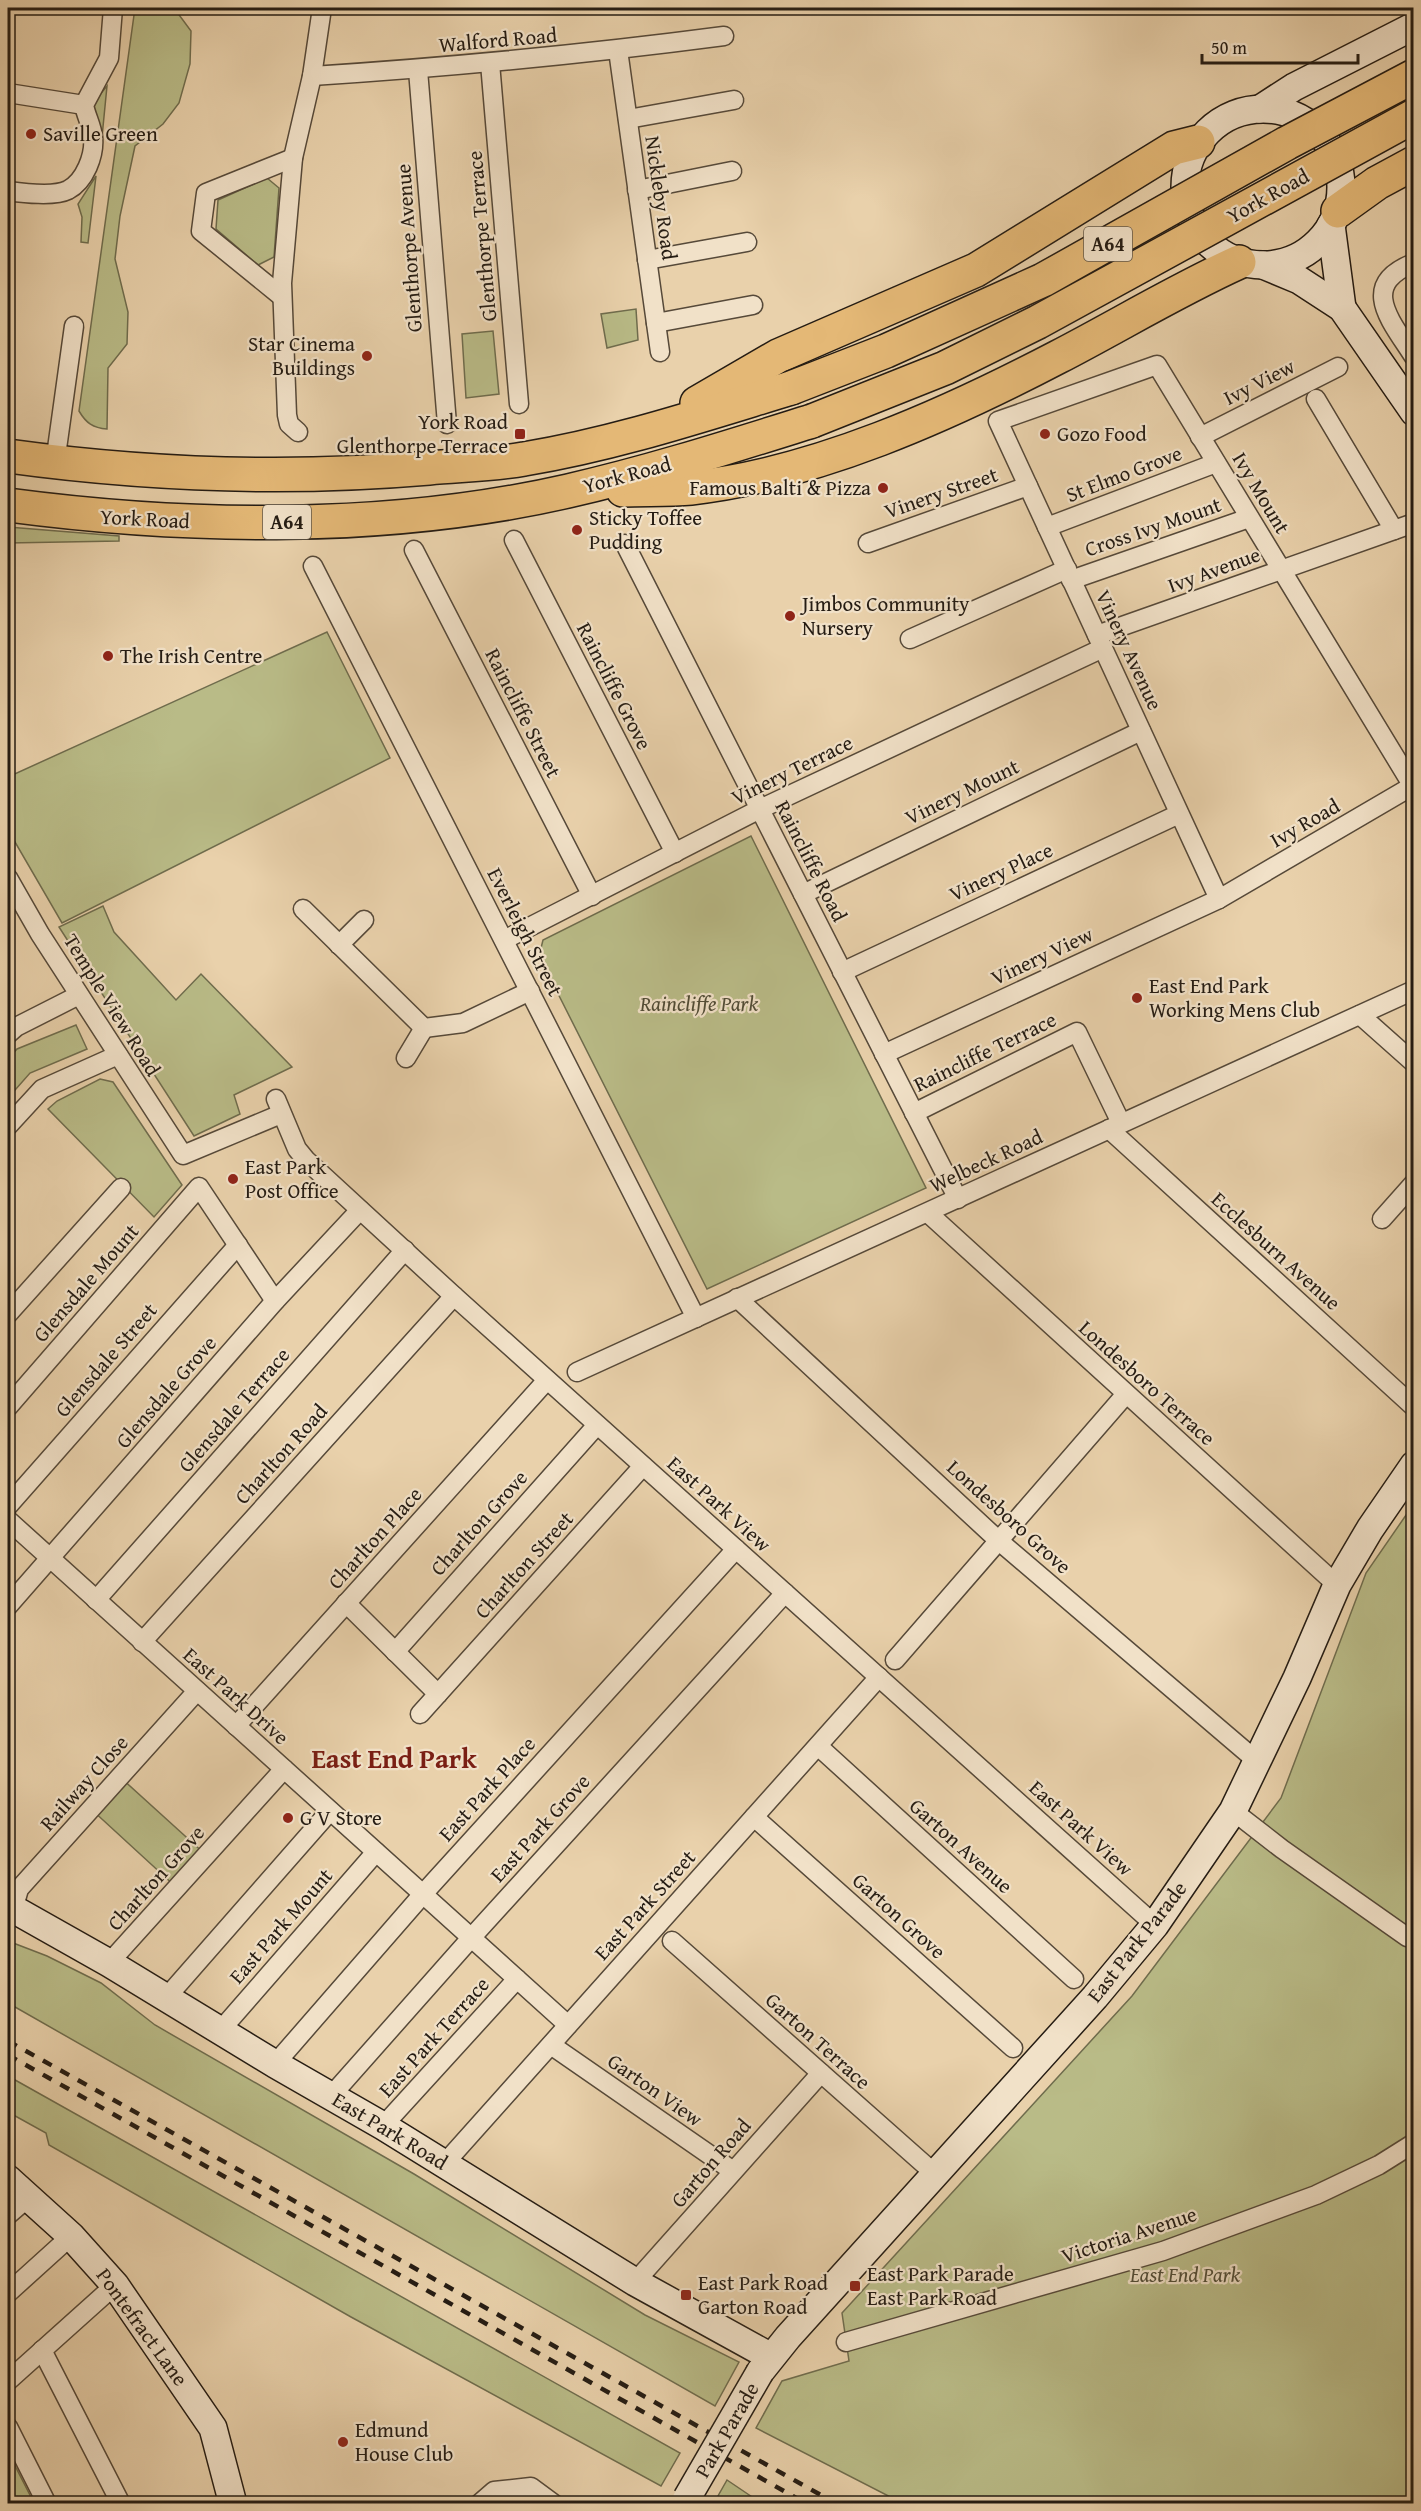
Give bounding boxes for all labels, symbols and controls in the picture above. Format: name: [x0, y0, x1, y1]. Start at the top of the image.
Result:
street label: Walford Road: [438, 19, 559, 60]
scale bar: [1202, 27, 1358, 65]
text: 50 m: [1211, 34, 1247, 61]
place label: Saville Green: [43, 118, 158, 149]
marker: Saville Green: [24, 127, 38, 141]
street label: Nickleby Road: [637, 134, 686, 263]
street label: Glenthorpe Terrace: [459, 149, 504, 323]
street label: York Road: [1221, 160, 1315, 231]
street label: Glenthorpe Avenue: [387, 163, 430, 333]
road number: A64: [1084, 227, 1132, 261]
place label: Star Cinema Buildings: [248, 328, 355, 383]
marker: Star Cinema Buildings: [360, 349, 374, 363]
street label: Ivy View: [1218, 350, 1300, 413]
place label: York Road Glenthorpe Terrace: [337, 406, 509, 461]
place label: Gozo Food: [1057, 418, 1147, 449]
marker: York Road Glenthorpe Terrace: [513, 427, 527, 441]
marker: Gozo Food: [1038, 427, 1052, 441]
street label: St Elmo Grove: [1061, 437, 1187, 510]
street label: Ivy Mount: [1225, 446, 1298, 540]
street label: York Road: [579, 448, 675, 501]
street label: Vinery Street: [880, 458, 1002, 526]
place label: Famous Balti & Pizza: [689, 472, 871, 503]
marker: Famous Balti & Pizza: [876, 481, 890, 495]
street label: Cross Ivy Mount: [1081, 489, 1226, 564]
street label: York Road: [99, 501, 192, 536]
place label: Sticky Toffee Pudding: [589, 502, 702, 557]
road number: A64: [263, 505, 311, 539]
marker: Sticky Toffee Pudding: [570, 523, 584, 537]
street label: Ivy Avenue: [1163, 538, 1265, 601]
street label: Vinery Avenue: [1088, 585, 1171, 715]
place label: Jimbos Community Nursery: [799, 588, 970, 643]
marker: Jimbos Community Nursery: [783, 609, 797, 623]
street label: Raincliffe Grove: [569, 617, 660, 755]
place label: The Irish Centre: [120, 640, 263, 671]
street label: Raincliffe Street: [478, 643, 570, 783]
marker: The Irish Centre: [101, 649, 115, 663]
street label: Vinery Terrace: [726, 727, 858, 812]
street label: Vinery Mount: [899, 750, 1025, 833]
street label: Ivy Road: [1264, 790, 1346, 855]
street label: Raincliffe Road: [768, 795, 856, 927]
street label: Vinery Place: [944, 834, 1058, 909]
street label: Everleigh Street: [480, 862, 571, 1002]
street label: Vinery View: [986, 918, 1098, 993]
street label: Temple View Road: [56, 928, 169, 1083]
place label: East End Park Working Mens Club: [1149, 970, 1320, 1025]
park label: Raincliffe Park: [639, 988, 758, 1019]
marker: East End Park Working Mens Club: [1130, 991, 1144, 1005]
street label: Raincliffe Terrace: [908, 1003, 1062, 1100]
street label: Welbeck Road: [924, 1120, 1048, 1200]
place label: East Park Post Office: [245, 1151, 339, 1206]
marker: East Park Post Office: [226, 1172, 240, 1186]
street label: Ecclesburn Avenue: [1205, 1184, 1348, 1317]
street label: Glensdale Mount: [25, 1216, 146, 1349]
street label: Glensdale Street: [47, 1295, 165, 1424]
street label: Londesboro Terrace: [1072, 1313, 1223, 1453]
street label: Glensdale Grove: [108, 1328, 224, 1455]
street label: Glensdale Terrace: [171, 1340, 297, 1479]
street label: Charlton Road: [227, 1396, 335, 1511]
street label: East Park View: [660, 1448, 778, 1559]
street label: Londesboro Grove: [940, 1452, 1079, 1581]
street label: Charlton Grove: [423, 1463, 535, 1582]
street label: Charlton Place: [320, 1479, 429, 1596]
street label: Charlton Street: [467, 1504, 581, 1625]
street label: East Park Drive: [176, 1640, 296, 1752]
street label: Railway Close: [32, 1728, 135, 1837]
street label: East Park Place: [431, 1729, 543, 1848]
district label: East End Park: [311, 1738, 477, 1778]
street label: East Park Grove: [482, 1766, 597, 1889]
street label: East Park View: [1022, 1772, 1140, 1883]
street label: Garton Avenue: [903, 1791, 1020, 1901]
place label: G V Store: [300, 1802, 382, 1833]
marker: G V Store: [281, 1811, 295, 1825]
street label: Charlton Grove: [100, 1818, 212, 1937]
street label: East Park Street: [587, 1842, 703, 1967]
street label: East Park Mount: [221, 1861, 340, 1990]
street label: Garton Grove: [846, 1865, 953, 1966]
street label: East Park Parade: [1079, 1874, 1194, 2009]
street label: East Park Terrace: [371, 1969, 496, 2104]
street label: Garton Terrace: [759, 1985, 878, 2097]
street label: Garton View: [601, 2045, 709, 2134]
street label: East Park Road: [327, 2084, 455, 2178]
street label: Garton Road: [663, 2111, 759, 2214]
street label: Victoria Avenue: [1057, 2198, 1201, 2271]
place label: East Park Parade East Park Road: [867, 2258, 1014, 2313]
park label: East End Park: [1129, 2259, 1240, 2290]
street label: Pontefract Lane: [89, 2261, 196, 2392]
place label: East Park Road Garton Road: [698, 2267, 829, 2322]
marker: East Park Parade East Park Road: [848, 2279, 862, 2293]
marker: East Park Road Garton Road: [679, 2288, 693, 2302]
street label: Park Parade: [687, 2376, 767, 2483]
place label: Edmund House Club: [355, 2414, 453, 2469]
marker: Edmund House Club: [336, 2435, 350, 2449]

